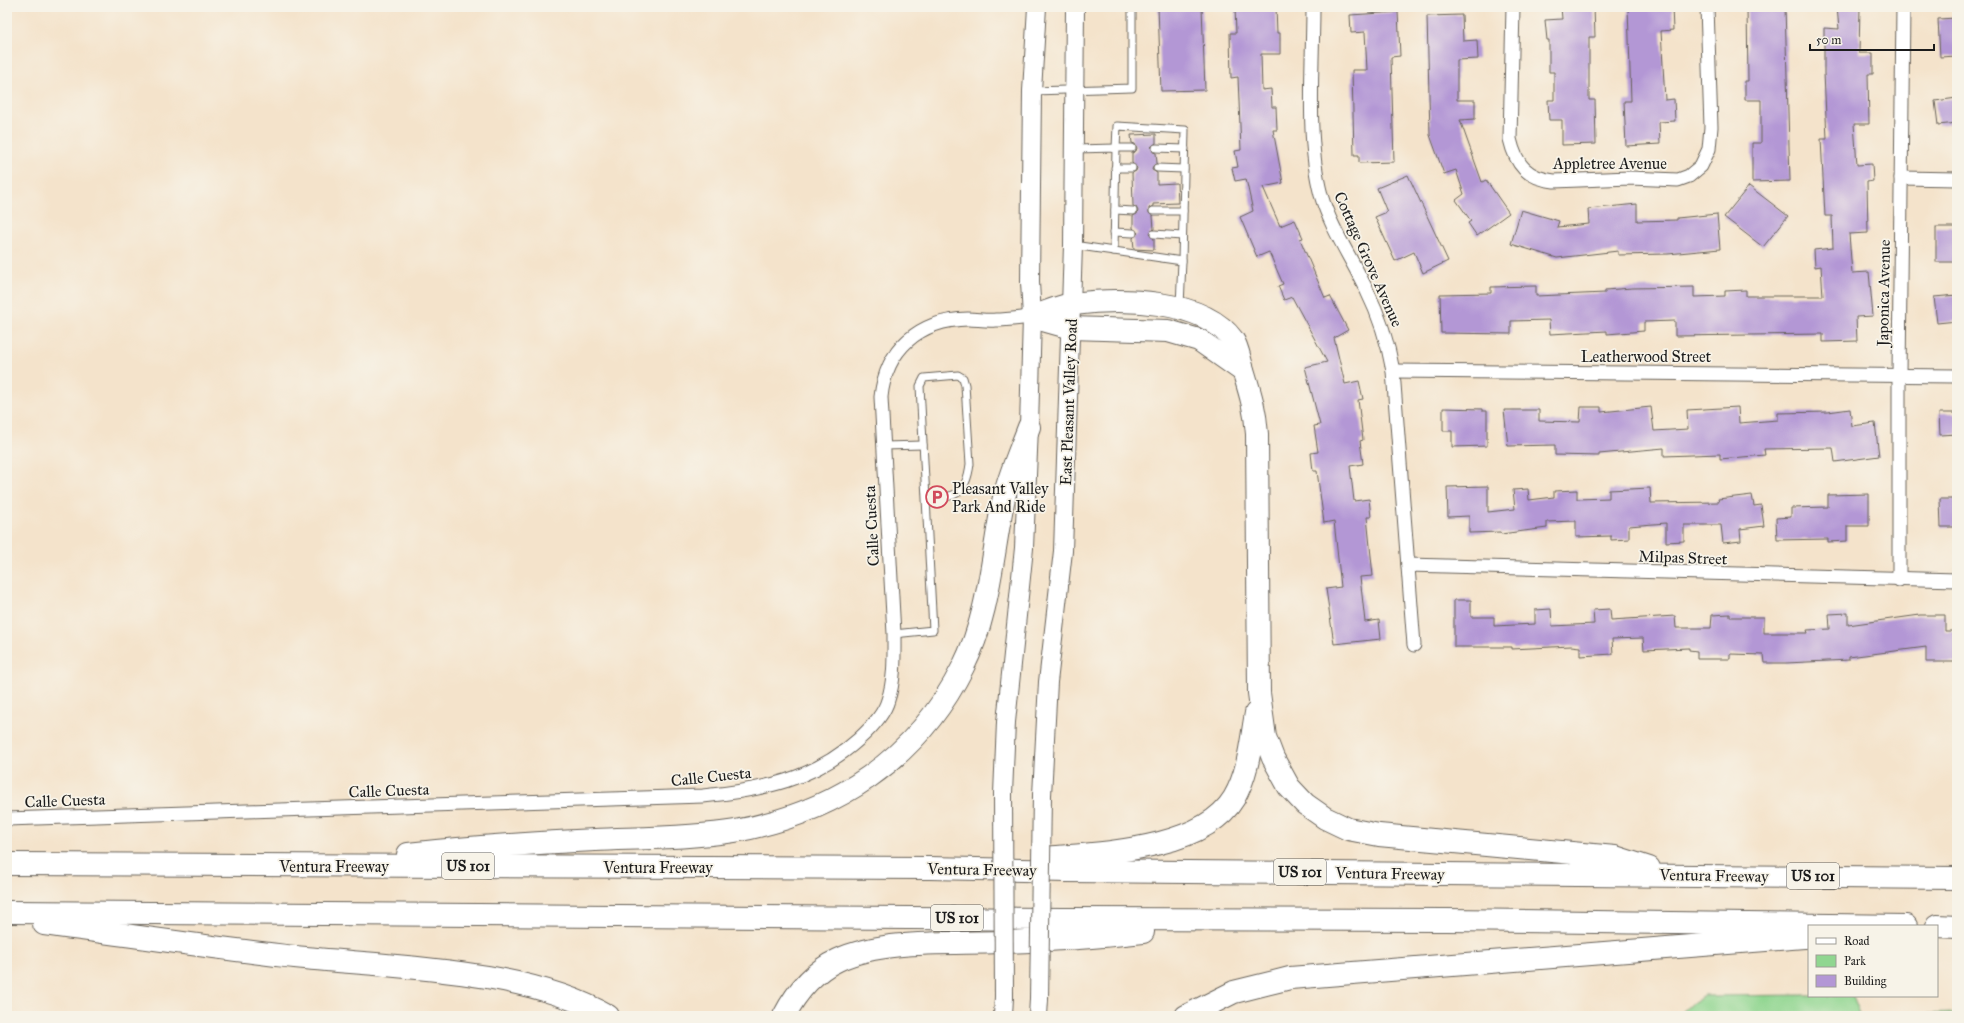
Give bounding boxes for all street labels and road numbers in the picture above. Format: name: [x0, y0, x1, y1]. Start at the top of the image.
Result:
street label: Appletree Avenue: [1552, 154, 1667, 173]
street label: Cottage Grove Avenue: [1329, 189, 1407, 330]
street label: Japonica Avenue: [1873, 239, 1895, 349]
street label: East Pleasant Valley Road: [1056, 318, 1081, 486]
street label: Leatherwood Street: [1581, 347, 1712, 366]
street label: Calle Cuesta: [860, 485, 883, 567]
street label: Milpas Street: [1638, 546, 1728, 569]
street label: Calle Cuesta: [670, 763, 752, 790]
street label: Calle Cuesta: [348, 780, 430, 801]
street label: Calle Cuesta: [24, 790, 106, 811]
road number: US 101: [442, 853, 494, 879]
street label: Ventura Freeway: [278, 857, 389, 876]
street label: Ventura Freeway: [602, 858, 713, 877]
street label: Ventura Freeway: [926, 859, 1037, 880]
road number: US 101: [1274, 859, 1326, 885]
street label: Ventura Freeway: [1334, 863, 1445, 884]
road number: US 101: [1787, 863, 1839, 889]
street label: Ventura Freeway: [1658, 865, 1769, 886]
road number: US 101: [931, 905, 983, 931]

